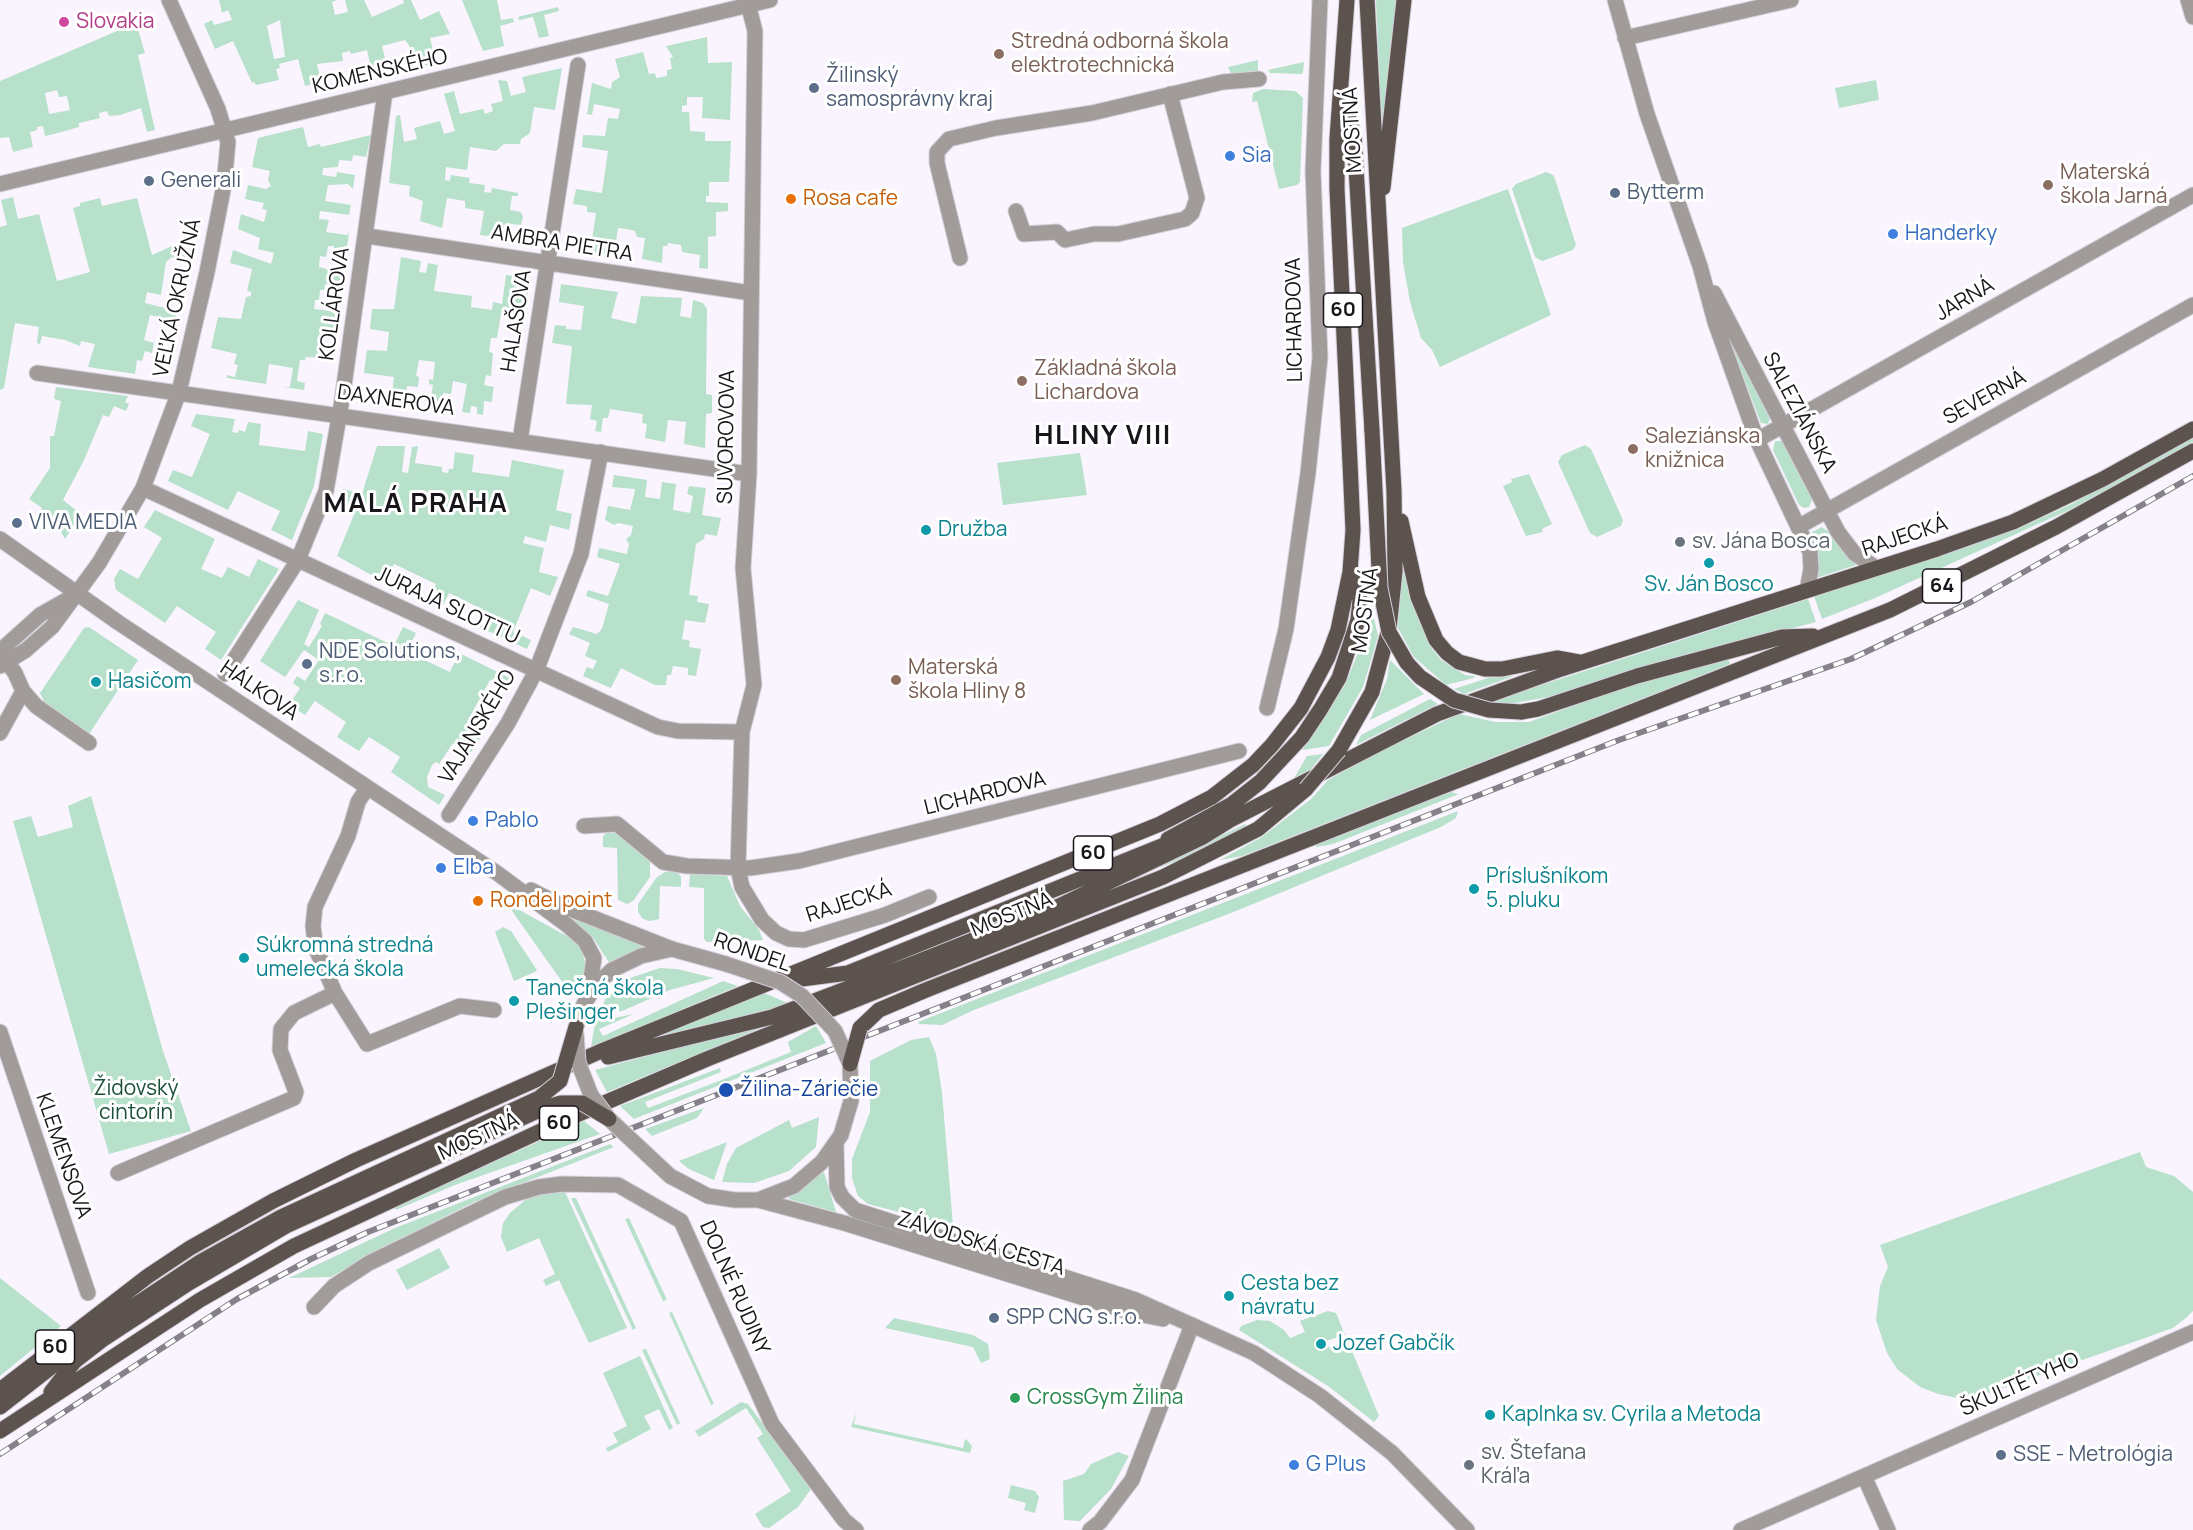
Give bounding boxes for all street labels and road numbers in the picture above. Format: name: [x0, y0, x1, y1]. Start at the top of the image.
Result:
street label: KOMENSKÉHO: [310, 44, 450, 100]
street label: MOSTNÁ: [1338, 86, 1368, 174]
street label: VEĽKÁ OKRUŽNÁ: [149, 216, 207, 380]
street label: AMBRA PIETRA: [489, 220, 635, 268]
street label: KOLLÁROVA: [315, 246, 355, 362]
street label: LICHARDOVA: [1281, 257, 1309, 383]
street label: HALAŠOVA: [496, 268, 538, 374]
street label: JARNÁ: [1931, 273, 1999, 327]
road number: 60: [1324, 293, 1362, 327]
street label: SALEZIÁNSKA: [1757, 348, 1841, 478]
street label: SEVERNÁ: [1939, 365, 2031, 431]
street label: SUVOROVOVA: [713, 370, 741, 504]
street label: DAXNEROVA: [336, 380, 456, 422]
street label: RAJECKÁ: [1859, 511, 1951, 563]
street label: JURAJA SLOTTU: [371, 561, 523, 651]
street label: MOSTNÁ: [1348, 566, 1384, 654]
road number: 64: [1922, 569, 1962, 603]
street label: HÁLKOVA: [215, 656, 303, 726]
street label: VAJANSKÉHO: [434, 665, 522, 789]
street label: LICHARDOVA: [921, 767, 1049, 821]
road number: 60: [1074, 836, 1112, 870]
street label: RAJECKÁ: [803, 877, 895, 929]
street label: MOSTNÁ: [967, 887, 1057, 943]
street label: RONDEL: [710, 928, 794, 978]
street label: KLEMENSOVA: [30, 1090, 96, 1222]
road number: 60: [540, 1106, 578, 1140]
street label: MOSTNÁ: [435, 1107, 523, 1167]
street label: ZÁVODSKÁ CESTA: [894, 1207, 1068, 1281]
street label: DOLNÉ RUDINY: [693, 1217, 775, 1359]
road number: 60: [36, 1330, 74, 1364]
street label: ŠKULTÉTYHO: [1957, 1348, 2083, 1422]

